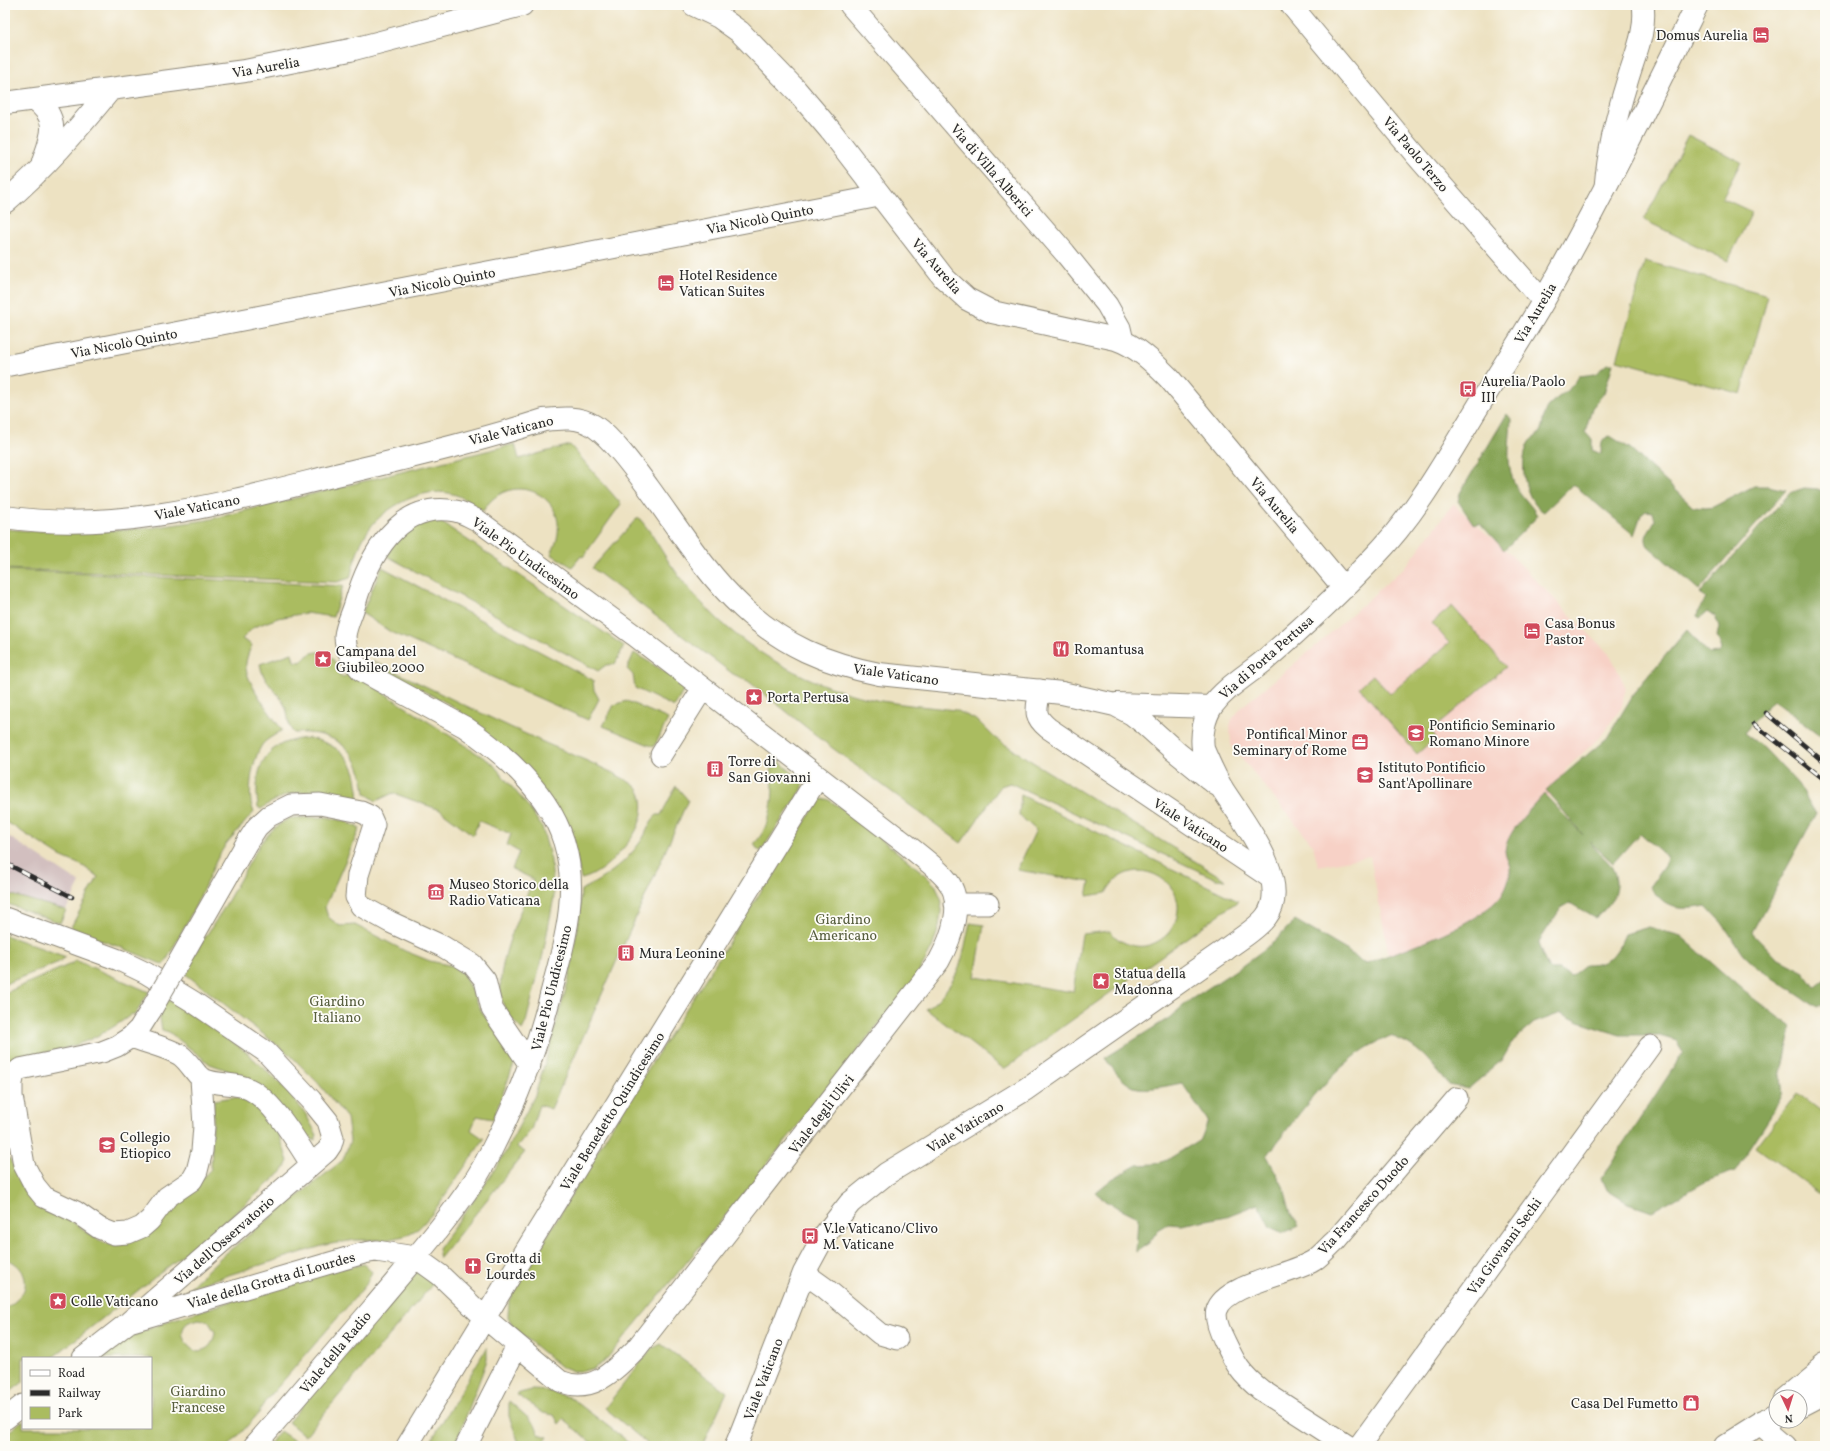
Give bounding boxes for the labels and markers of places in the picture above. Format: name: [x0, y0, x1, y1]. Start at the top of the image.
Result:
hotel icon: Domus Aurelia: [1751, 25, 1771, 45]
place label: Domus Aurelia: [1656, 27, 1748, 46]
place label: Hotel Residence Vatican Suites: [679, 267, 778, 302]
hotel icon: Hotel Residence Vatican Suites: [656, 273, 676, 293]
place label: Aurelia/Paolo III: [1481, 373, 1566, 408]
bus stop icon: Aurelia/Paolo III: [1458, 379, 1478, 399]
place label: Casa Bonus Pastor: [1545, 615, 1615, 650]
hotel icon: Casa Bonus Pastor: [1522, 621, 1542, 641]
restaurant icon: Romantusa: [1051, 639, 1071, 659]
place label: Romantusa: [1074, 641, 1144, 660]
place label: Campana del Giubileo 2000: [336, 643, 424, 678]
place icon: Campana del Giubileo 2000: [313, 649, 333, 669]
place icon: Porta Pertusa: [744, 687, 764, 707]
place label: Porta Pertusa: [767, 689, 849, 708]
place label: Pontificio Seminario Romano Minore: [1429, 717, 1555, 752]
school or university icon: Pontificio Seminario Romano Minore: [1406, 723, 1426, 743]
place label: Pontifical Minor Seminary of Rome: [1233, 726, 1347, 761]
office icon: Pontifical Minor Seminary of Rome: [1350, 732, 1370, 752]
place label: Torre di San Giovanni: [728, 753, 811, 788]
building icon: Torre di San Giovanni: [705, 759, 725, 779]
place label: Istituto Pontificio Sant'Apollinare: [1378, 759, 1485, 794]
school or university icon: Istituto Pontificio Sant'Apollinare: [1355, 765, 1375, 785]
place label: Museo Storico della Radio Vaticana: [449, 876, 569, 911]
museum icon: Museo Storico della Radio Vaticana: [426, 882, 446, 902]
building icon: Mura Leonine: [616, 943, 636, 963]
place label: Mura Leonine: [639, 945, 725, 964]
place label: Statua della Madonna: [1114, 965, 1186, 1000]
place icon: Statua della Madonna: [1091, 971, 1111, 991]
place label: Collegio Etiopico: [120, 1129, 171, 1164]
school or university icon: Collegio Etiopico: [97, 1135, 117, 1155]
place label: V.le Vaticano/Clivo M. Vaticane: [823, 1220, 938, 1255]
bus stop icon: V.le Vaticano/Clivo M. Vaticane: [800, 1226, 820, 1246]
place label: Grotta di Lourdes: [486, 1250, 541, 1285]
church icon: Grotta di Lourdes: [463, 1256, 483, 1276]
place icon: Colle Vaticano: [48, 1291, 68, 1311]
place label: Colle Vaticano: [71, 1293, 158, 1312]
shop icon: Casa Del Fumetto: [1681, 1393, 1701, 1413]
place label: Casa Del Fumetto: [1571, 1395, 1678, 1414]

